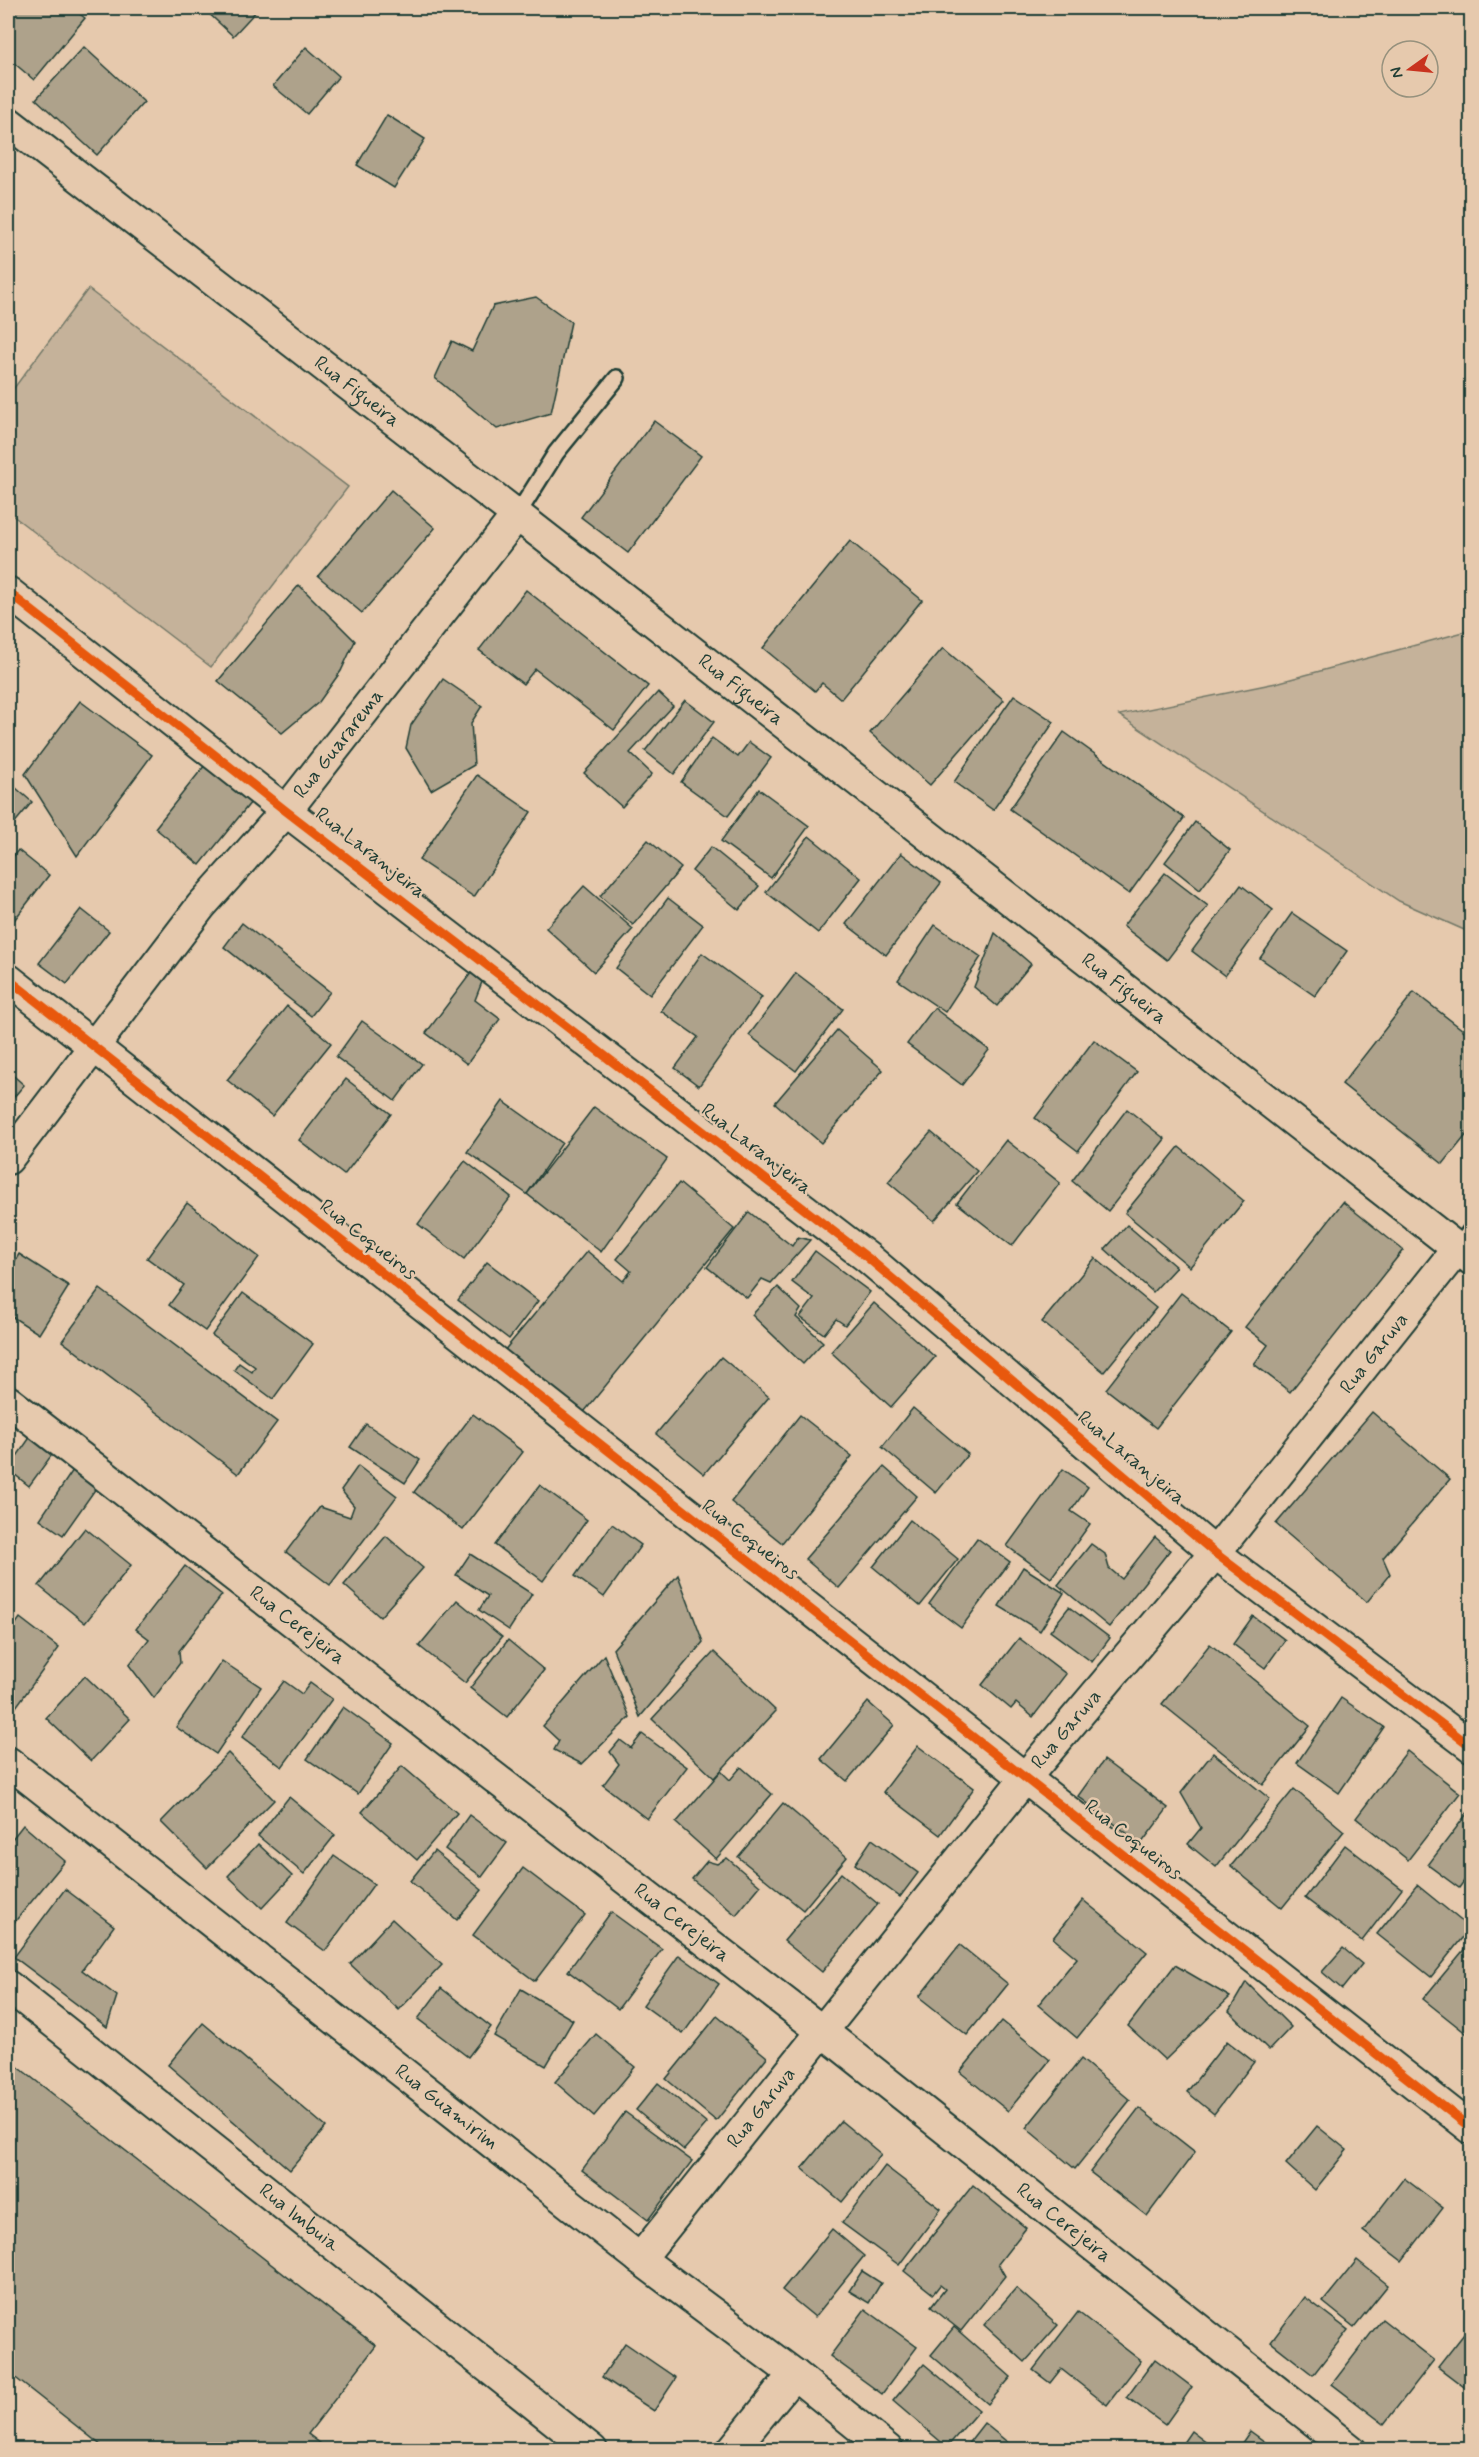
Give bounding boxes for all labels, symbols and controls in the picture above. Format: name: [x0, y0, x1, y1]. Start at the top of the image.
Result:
north arrow: [1380, 39, 1440, 99]
text: N: [1385, 65, 1408, 80]
street label: Rua Figueira: [308, 350, 406, 433]
street label: Rua Figueira: [692, 648, 789, 732]
street label: Rua Guararema: [287, 683, 390, 804]
street label: Rua Laranjeira: [309, 801, 431, 905]
street label: Rua Figueira: [1076, 947, 1173, 1031]
street label: Rua Laranjeira: [695, 1097, 817, 1201]
street label: Rua Coqueiros: [314, 1193, 423, 1287]
street label: Rua Garuva: [1333, 1307, 1415, 1399]
street label: Rua Laranjeira: [1071, 1405, 1191, 1511]
street label: Rua Coqueiros: [696, 1493, 805, 1587]
street label: Rua Cerejeira: [244, 1579, 351, 1671]
street label: Rua Garuva: [1025, 1684, 1108, 1775]
street label: Rua Coqueiros: [1079, 1793, 1188, 1887]
street label: Rua Cerejeira: [628, 1877, 735, 1968]
street label: Rua Guamirim: [389, 2058, 504, 2156]
street label: Rua Garuva: [721, 2061, 802, 2154]
street label: Rua Cerejeira: [1011, 2176, 1117, 2269]
street label: Rua Imbuia: [253, 2177, 346, 2258]

